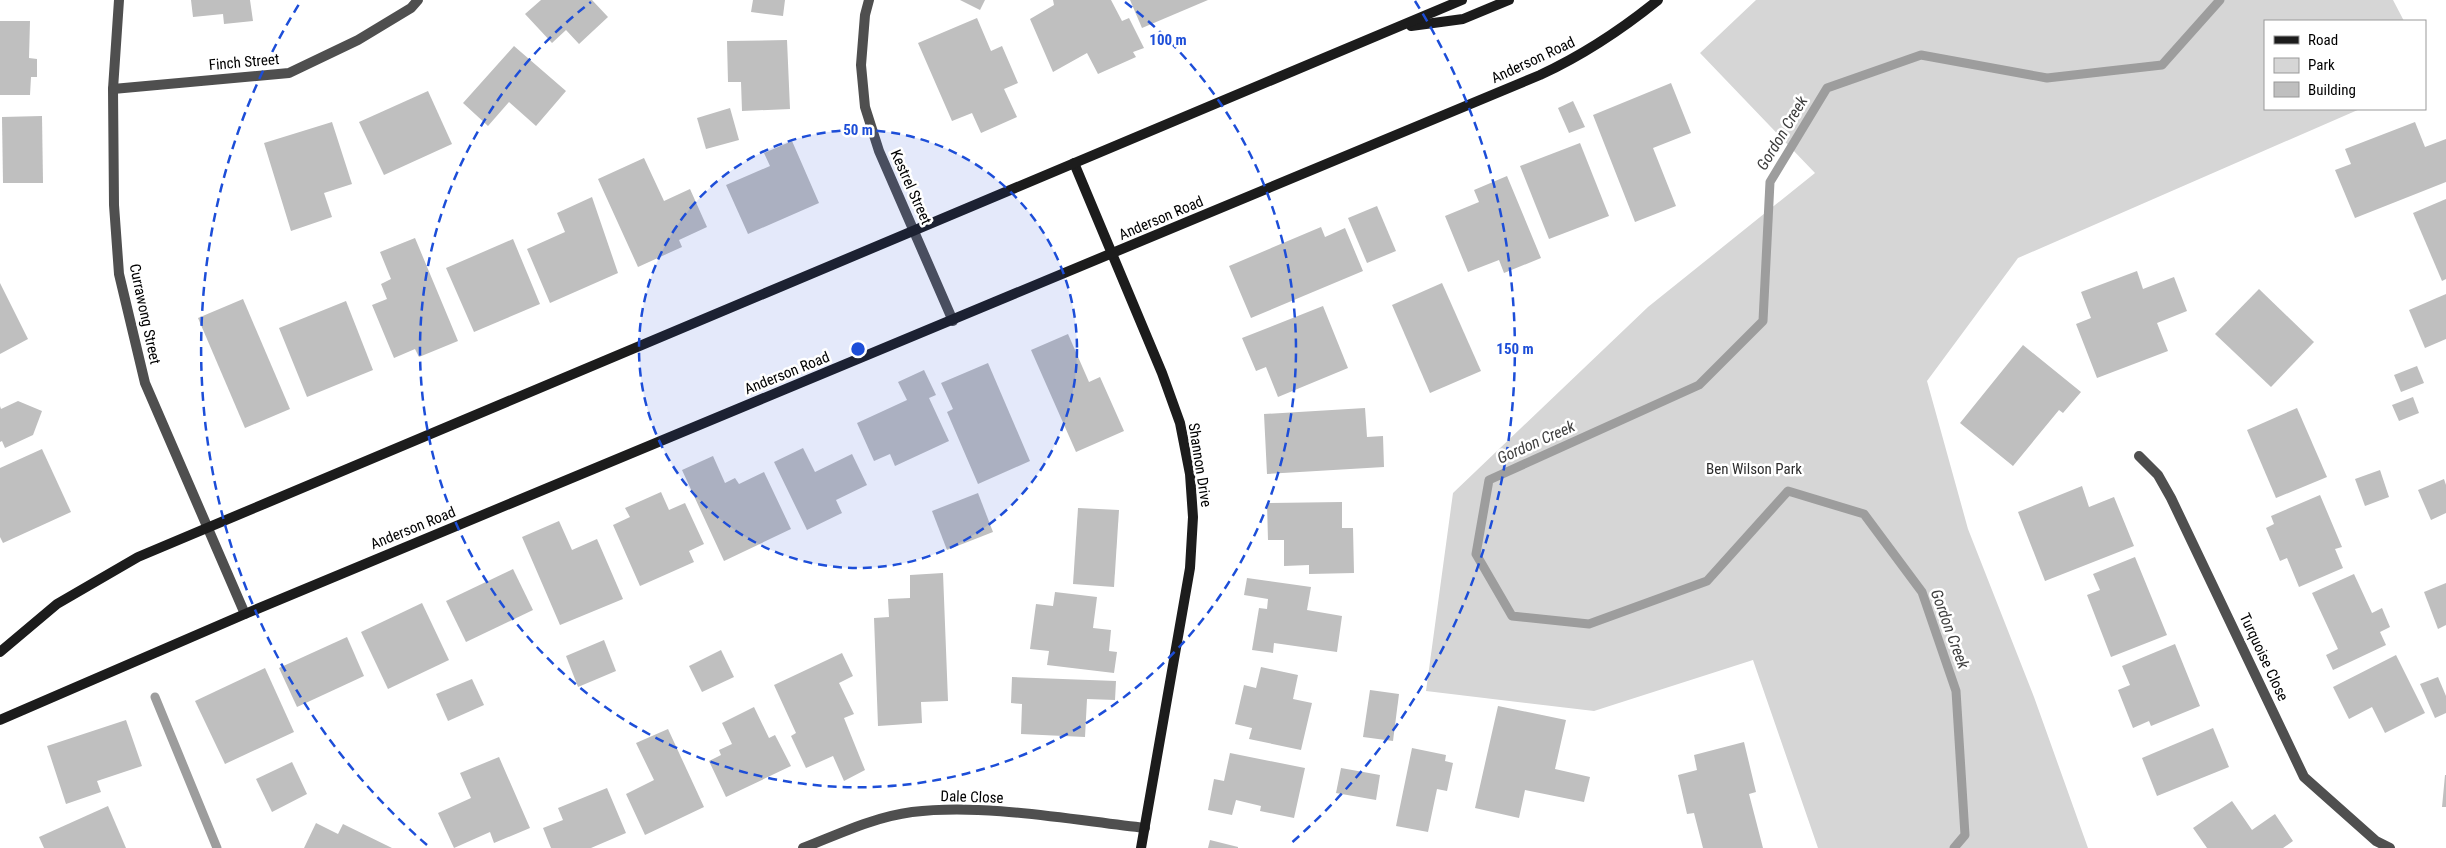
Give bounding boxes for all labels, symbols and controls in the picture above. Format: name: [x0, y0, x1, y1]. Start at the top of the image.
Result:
legend: [2264, 20, 2426, 110]
text: 100 m: [1149, 31, 1187, 49]
text: Road: [2308, 31, 2338, 49]
street label: Anderson Road: [1488, 33, 1578, 87]
street label: Finch Street: [208, 50, 280, 74]
text: Park: [2308, 56, 2335, 74]
text: Building: [2308, 81, 2356, 99]
water label: Gordon Creek: [1752, 92, 1812, 174]
text: 50 m: [843, 121, 873, 139]
street label: Kestrel Street: [887, 147, 935, 227]
street label: Anderson Road: [1116, 192, 1206, 244]
street label: Currawong Street: [126, 262, 164, 366]
centre of rings: [849, 340, 867, 358]
text: 150 m: [1496, 340, 1534, 358]
street label: Anderson Road: [742, 348, 832, 398]
water label: Gordon Creek: [1494, 416, 1579, 468]
street label: Shannon Drive: [1184, 422, 1216, 508]
park label: Ben Wilson Park: [1706, 460, 1802, 478]
street label: Anderson Road: [368, 503, 458, 553]
water label: Gordon Creek: [1927, 587, 1973, 672]
street label: Turquoise Close: [2236, 610, 2292, 704]
street label: Dale Close: [940, 787, 1004, 807]

